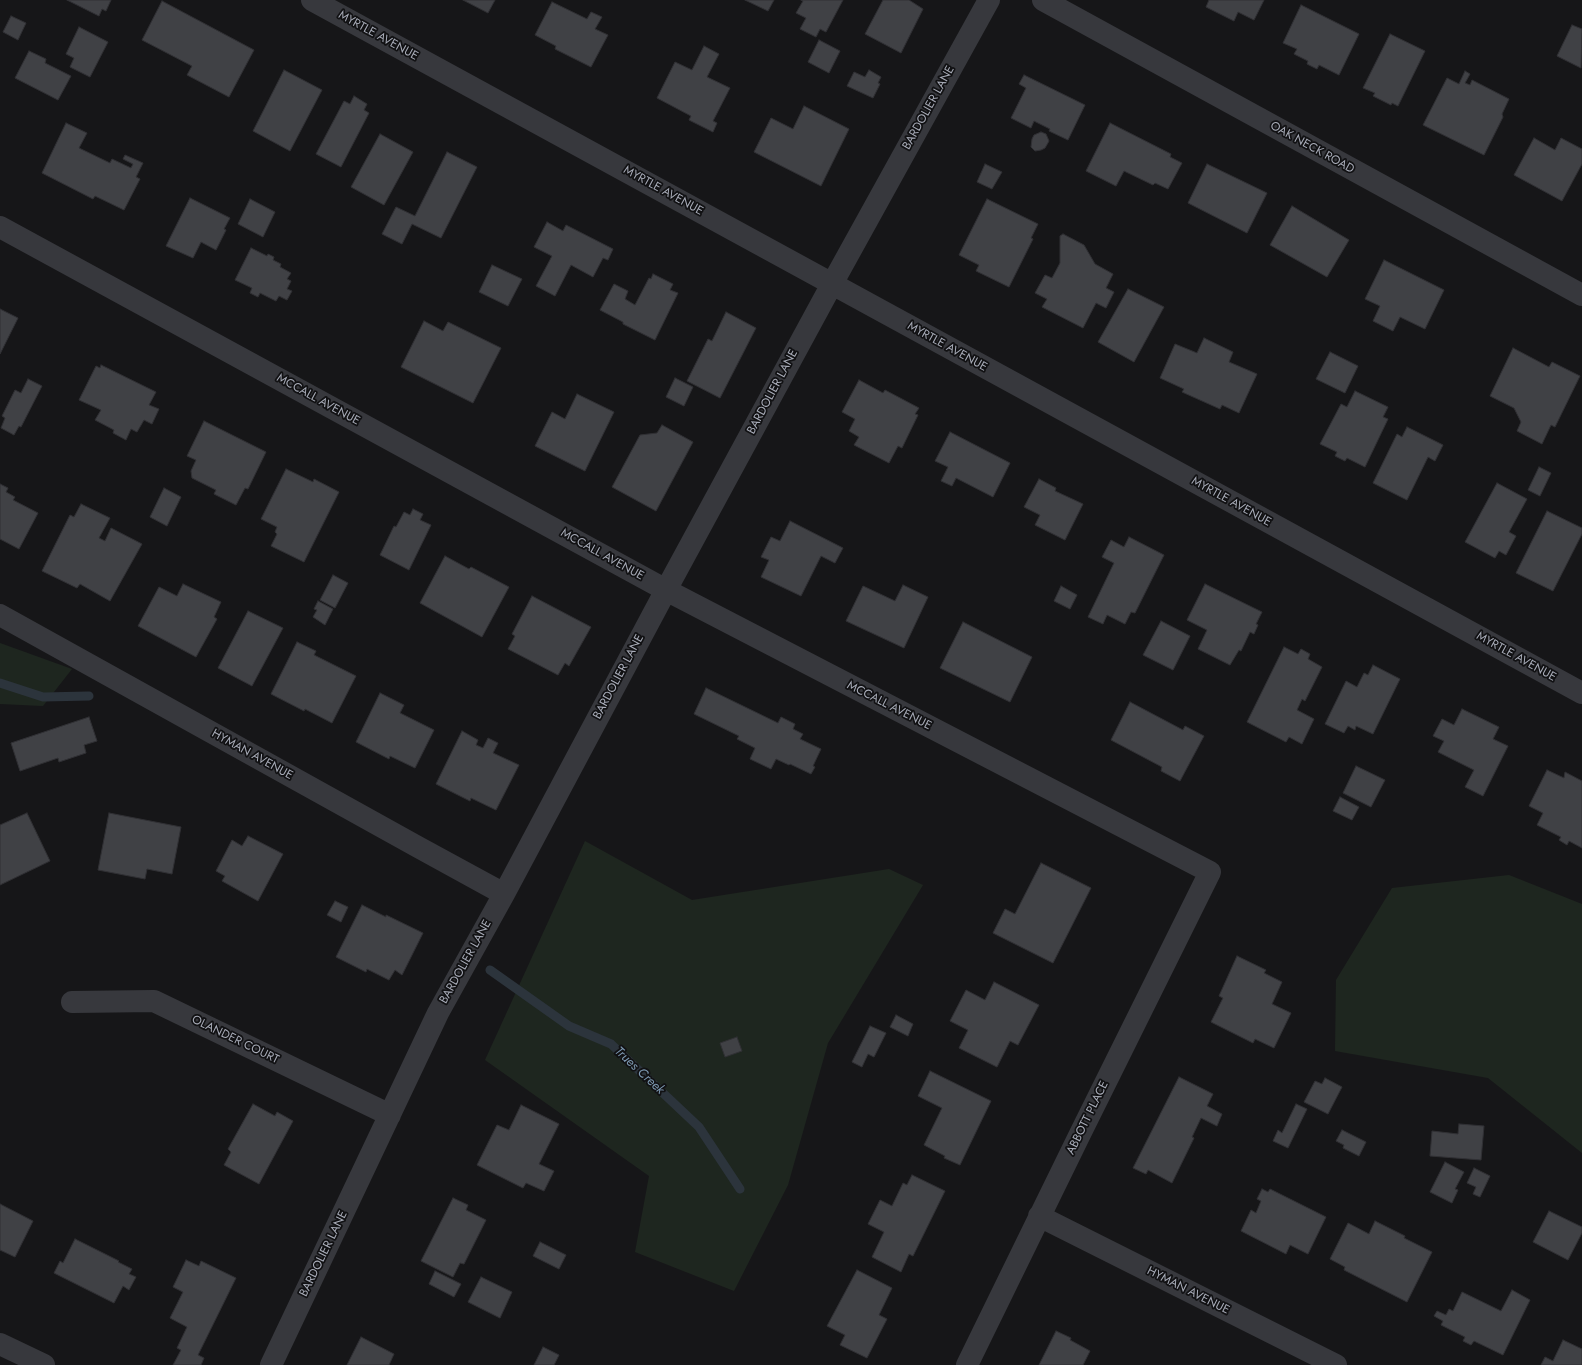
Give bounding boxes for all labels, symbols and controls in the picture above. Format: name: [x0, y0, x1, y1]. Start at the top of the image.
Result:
street label: MYRTLE AVENUE: [336, 8, 420, 64]
street label: BARDOLIER LANE: [900, 64, 958, 152]
street label: OAK NECK ROAD: [1267, 119, 1357, 177]
street label: MYRTLE AVENUE: [621, 163, 705, 219]
street label: MYRTLE AVENUE: [905, 319, 989, 375]
street label: BARDOLIER LANE: [745, 347, 801, 437]
street label: MCCALL AVENUE: [274, 371, 362, 429]
street label: MYRTLE AVENUE: [1189, 474, 1273, 530]
street label: MCCALL AVENUE: [558, 526, 646, 584]
street label: MYRTLE AVENUE: [1474, 629, 1558, 685]
street label: BARDOLIER LANE: [591, 632, 647, 722]
street label: MCCALL AVENUE: [844, 678, 934, 734]
street label: HYMAN AVENUE: [209, 727, 295, 783]
street label: BARDOLIER LANE: [437, 918, 495, 1006]
street label: OLANDER COURT: [189, 1013, 281, 1067]
water label: Trues Creek: [611, 1044, 667, 1098]
street label: ABBOTT PLACE: [1064, 1079, 1112, 1157]
street label: BARDOLIER LANE: [297, 1209, 351, 1299]
street label: HYMAN AVENUE: [1144, 1264, 1232, 1318]

